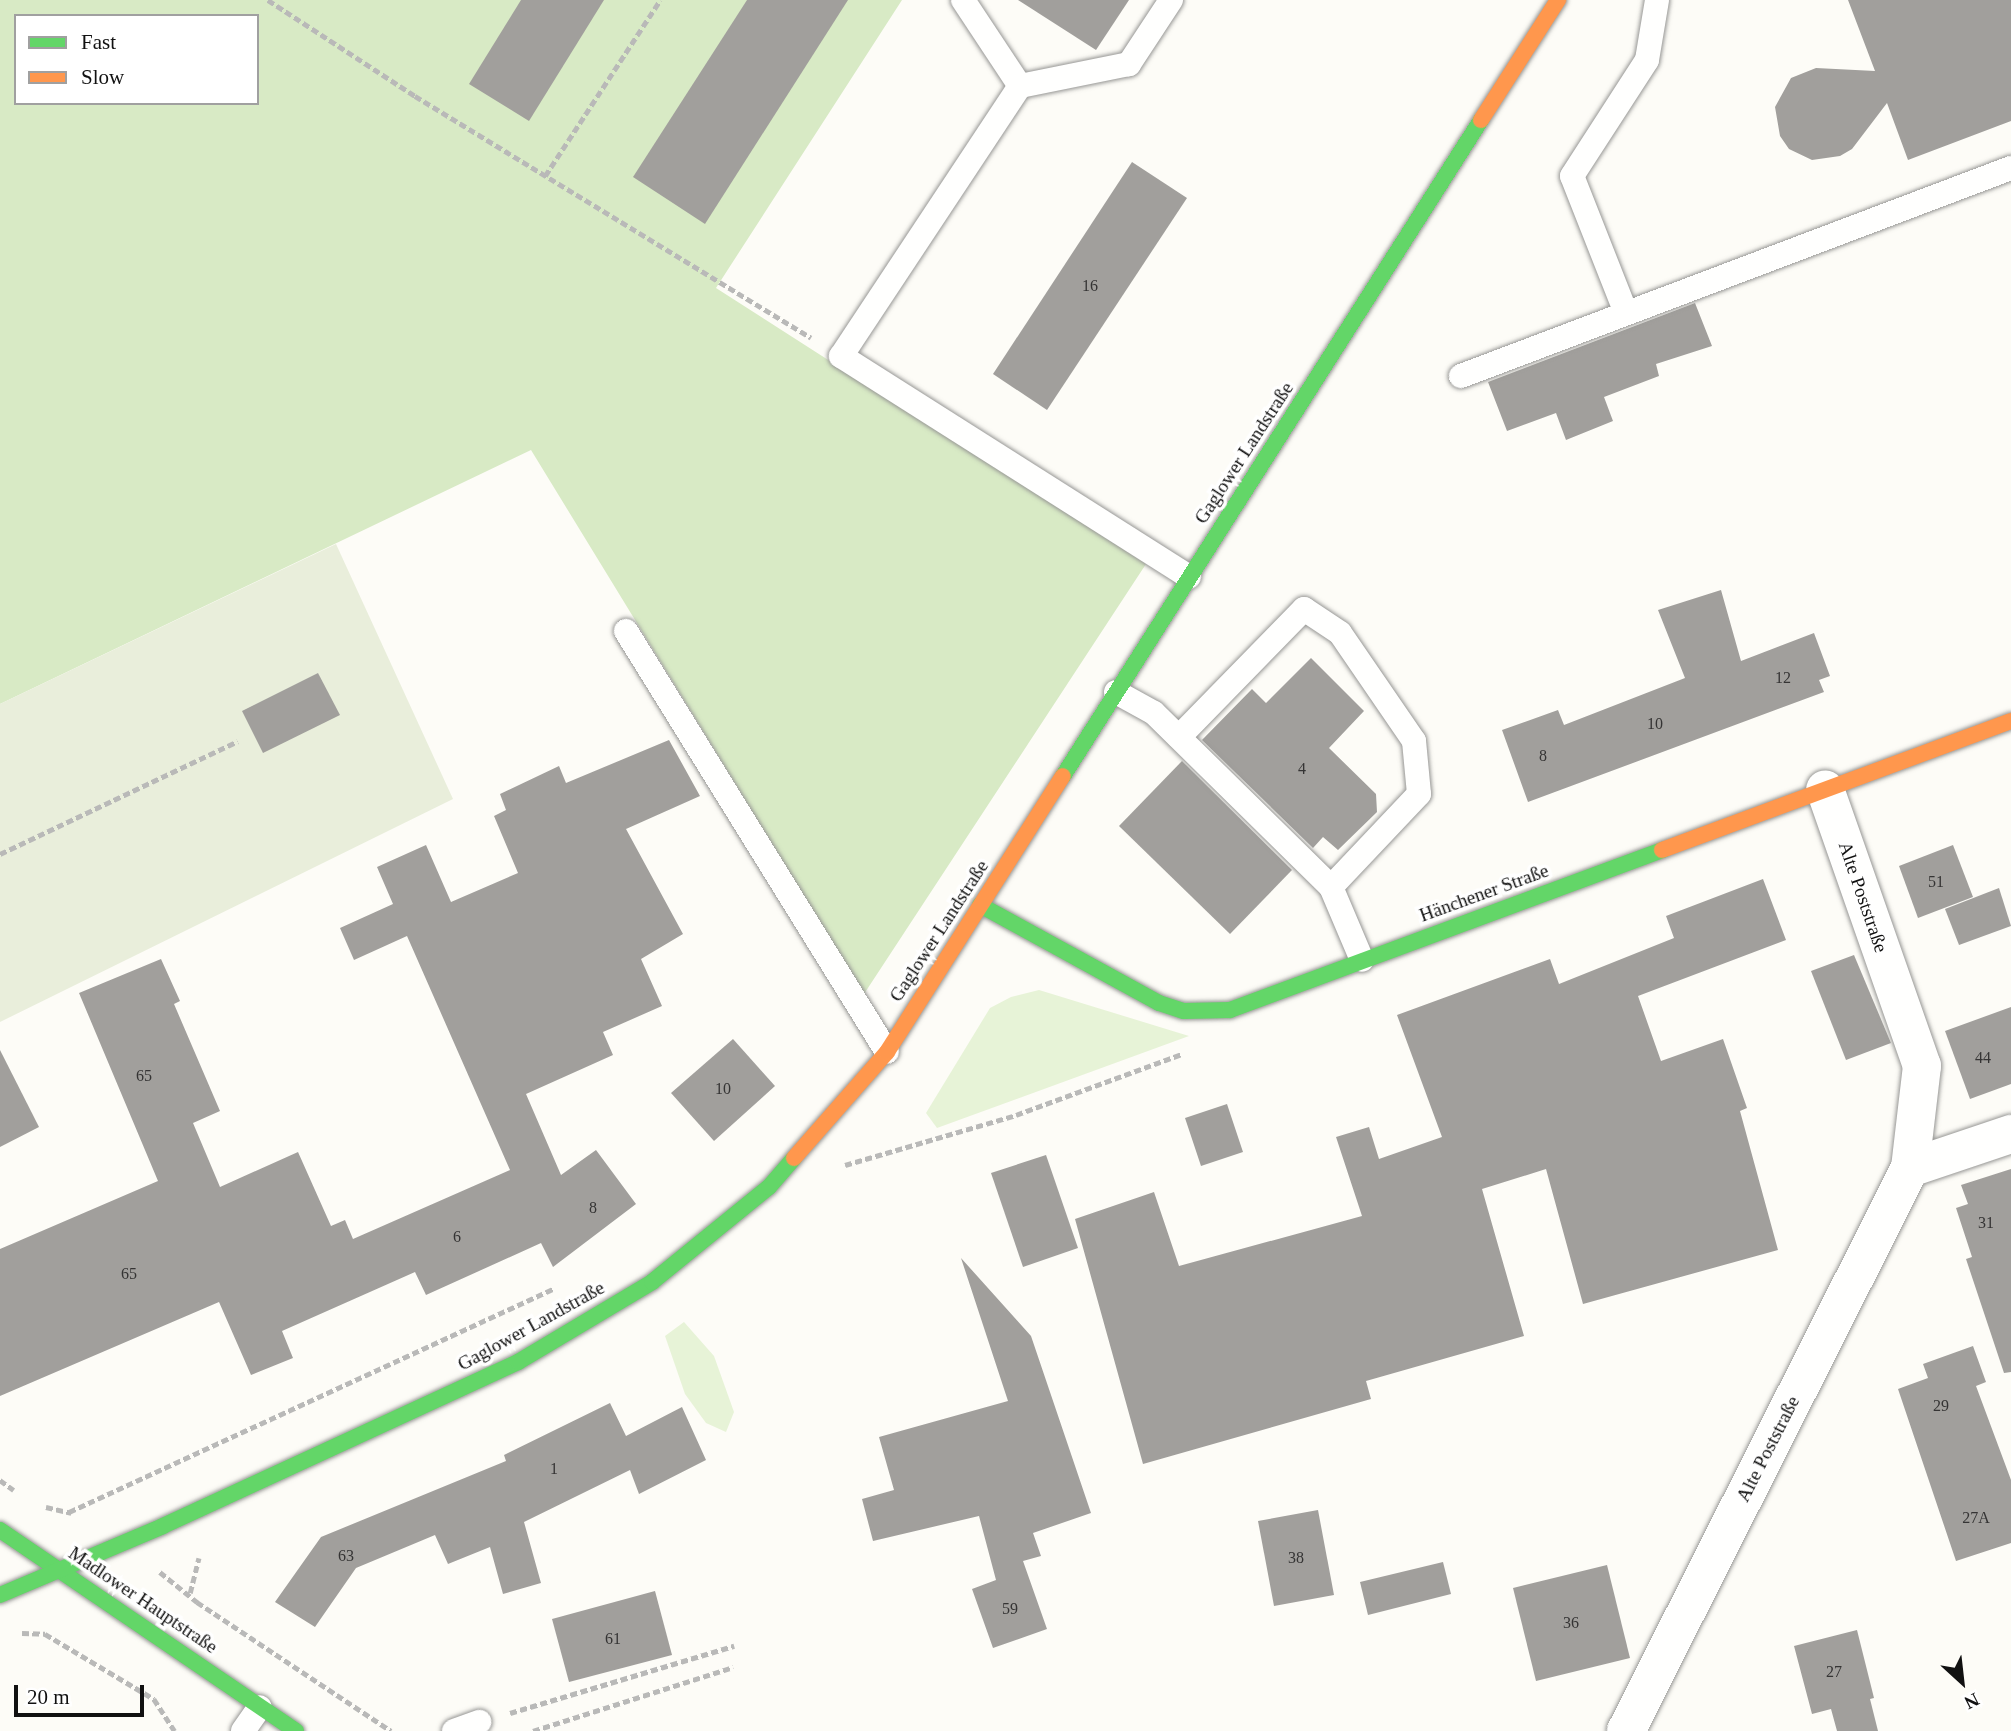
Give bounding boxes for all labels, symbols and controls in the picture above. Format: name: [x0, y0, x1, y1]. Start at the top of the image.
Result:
legend: [14, 14, 259, 105]
text: Fast: [81, 30, 116, 54]
text: Slow: [81, 65, 124, 89]
house number: 16: [1082, 276, 1098, 296]
street label: Gaglower Landstraße: [1190, 378, 1298, 528]
house number: 12: [1775, 668, 1791, 688]
house number: 10: [1647, 714, 1663, 734]
house number: 8: [1539, 746, 1547, 766]
house number: 4: [1298, 759, 1306, 779]
street label: Alte Poststraße: [1833, 839, 1893, 955]
street label: Gaglower Landstraße: [885, 856, 993, 1006]
street label: Hänchener Straße: [1416, 859, 1552, 927]
house number: 51: [1928, 872, 1944, 892]
house number: 44: [1975, 1048, 1991, 1068]
house number: 65: [136, 1066, 152, 1086]
house number: 10: [715, 1079, 731, 1099]
house number: 8: [589, 1198, 597, 1218]
house number: 31: [1978, 1213, 1994, 1233]
house number: 6: [453, 1227, 461, 1247]
house number: 65: [121, 1264, 137, 1284]
street label: Gaglower Landstraße: [454, 1276, 608, 1376]
street label: Alte Poststraße: [1732, 1392, 1804, 1506]
house number: 29: [1933, 1396, 1949, 1416]
house number: 1: [550, 1459, 558, 1479]
house number: 27A: [1962, 1508, 1990, 1528]
street label: Madlower Hauptstraße: [64, 1542, 222, 1658]
house number: 63: [338, 1546, 354, 1566]
house number: 38: [1288, 1548, 1304, 1568]
house number: 59: [1002, 1599, 1018, 1619]
house number: 36: [1563, 1613, 1579, 1633]
house number: 61: [605, 1629, 621, 1649]
north arrow: [1927, 1647, 1997, 1717]
house number: 27: [1826, 1662, 1842, 1682]
scale bar: [18, 1672, 147, 1716]
text: 20 m: [27, 1685, 70, 1709]
text: N: [1961, 1689, 1983, 1714]

